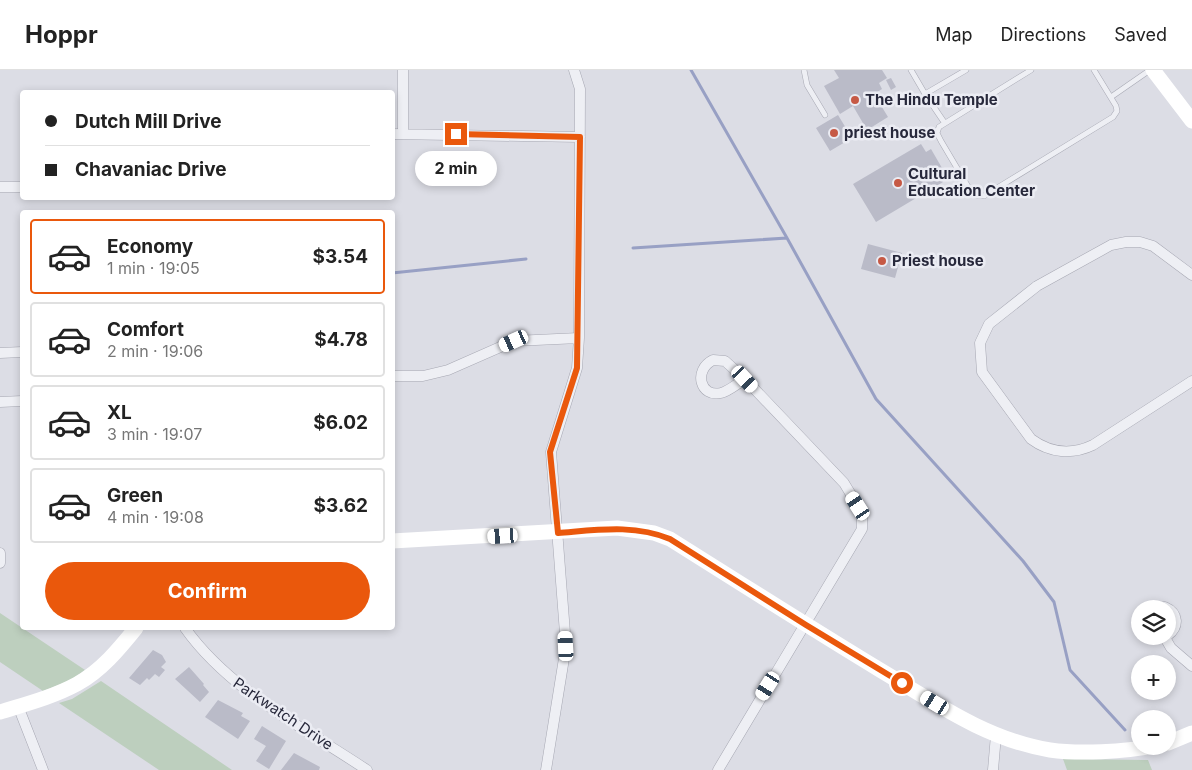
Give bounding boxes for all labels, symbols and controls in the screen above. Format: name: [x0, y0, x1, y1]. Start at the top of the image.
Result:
text: Hoppr: [25, 20, 98, 49]
text: Map: [935, 24, 973, 45]
text: Directions: [1001, 24, 1086, 45]
text: Saved: [1114, 24, 1167, 45]
place label: The Hindu Temple: [865, 90, 998, 109]
marker: The Hindu Temple: [849, 94, 861, 106]
text: Dutch Mill Drive: [75, 110, 222, 133]
route end: [445, 123, 467, 145]
place label: priest house: [844, 123, 935, 142]
marker: priest house: [828, 127, 840, 139]
callout: 2 min: [415, 152, 497, 186]
text: Chavaniac Drive: [75, 158, 227, 181]
text: 2 min: [435, 158, 477, 178]
place label: Cultural Education Center: [908, 164, 1035, 200]
marker: Cultural Education Center: [892, 177, 904, 189]
icon: car: [47, 234, 92, 279]
text: Economy: [107, 235, 193, 258]
text: $3.54: [312, 245, 368, 268]
place label: Priest house: [892, 251, 984, 270]
marker: Priest house: [876, 255, 888, 267]
text: 1 min · 19:05: [107, 258, 200, 278]
icon: car: [47, 317, 92, 362]
text: Comfort: [107, 318, 184, 341]
text: $4.78: [314, 328, 368, 351]
car: [497, 328, 530, 354]
text: 2 min · 19:06: [107, 341, 203, 361]
car: [729, 363, 760, 395]
icon: car: [47, 400, 92, 445]
text: XL: [107, 401, 132, 424]
text: $6.02: [313, 411, 368, 434]
text: 3 min · 19:07: [107, 424, 202, 444]
icon: car: [47, 483, 92, 528]
text: Green: [107, 484, 163, 507]
car: [843, 489, 872, 523]
text: $3.62: [314, 494, 368, 517]
text: 4 min · 19:08: [107, 507, 204, 527]
car: [487, 528, 518, 544]
button: Confirm: [45, 562, 370, 620]
map controls: [1131, 600, 1176, 755]
button: layers: [1131, 600, 1176, 645]
car: [557, 631, 574, 661]
button: +: [1131, 655, 1176, 700]
car: [753, 669, 782, 703]
route start: [891, 672, 913, 694]
street label: Parkwatch Drive: [230, 673, 337, 754]
car: [918, 689, 951, 717]
button: −: [1131, 710, 1176, 755]

